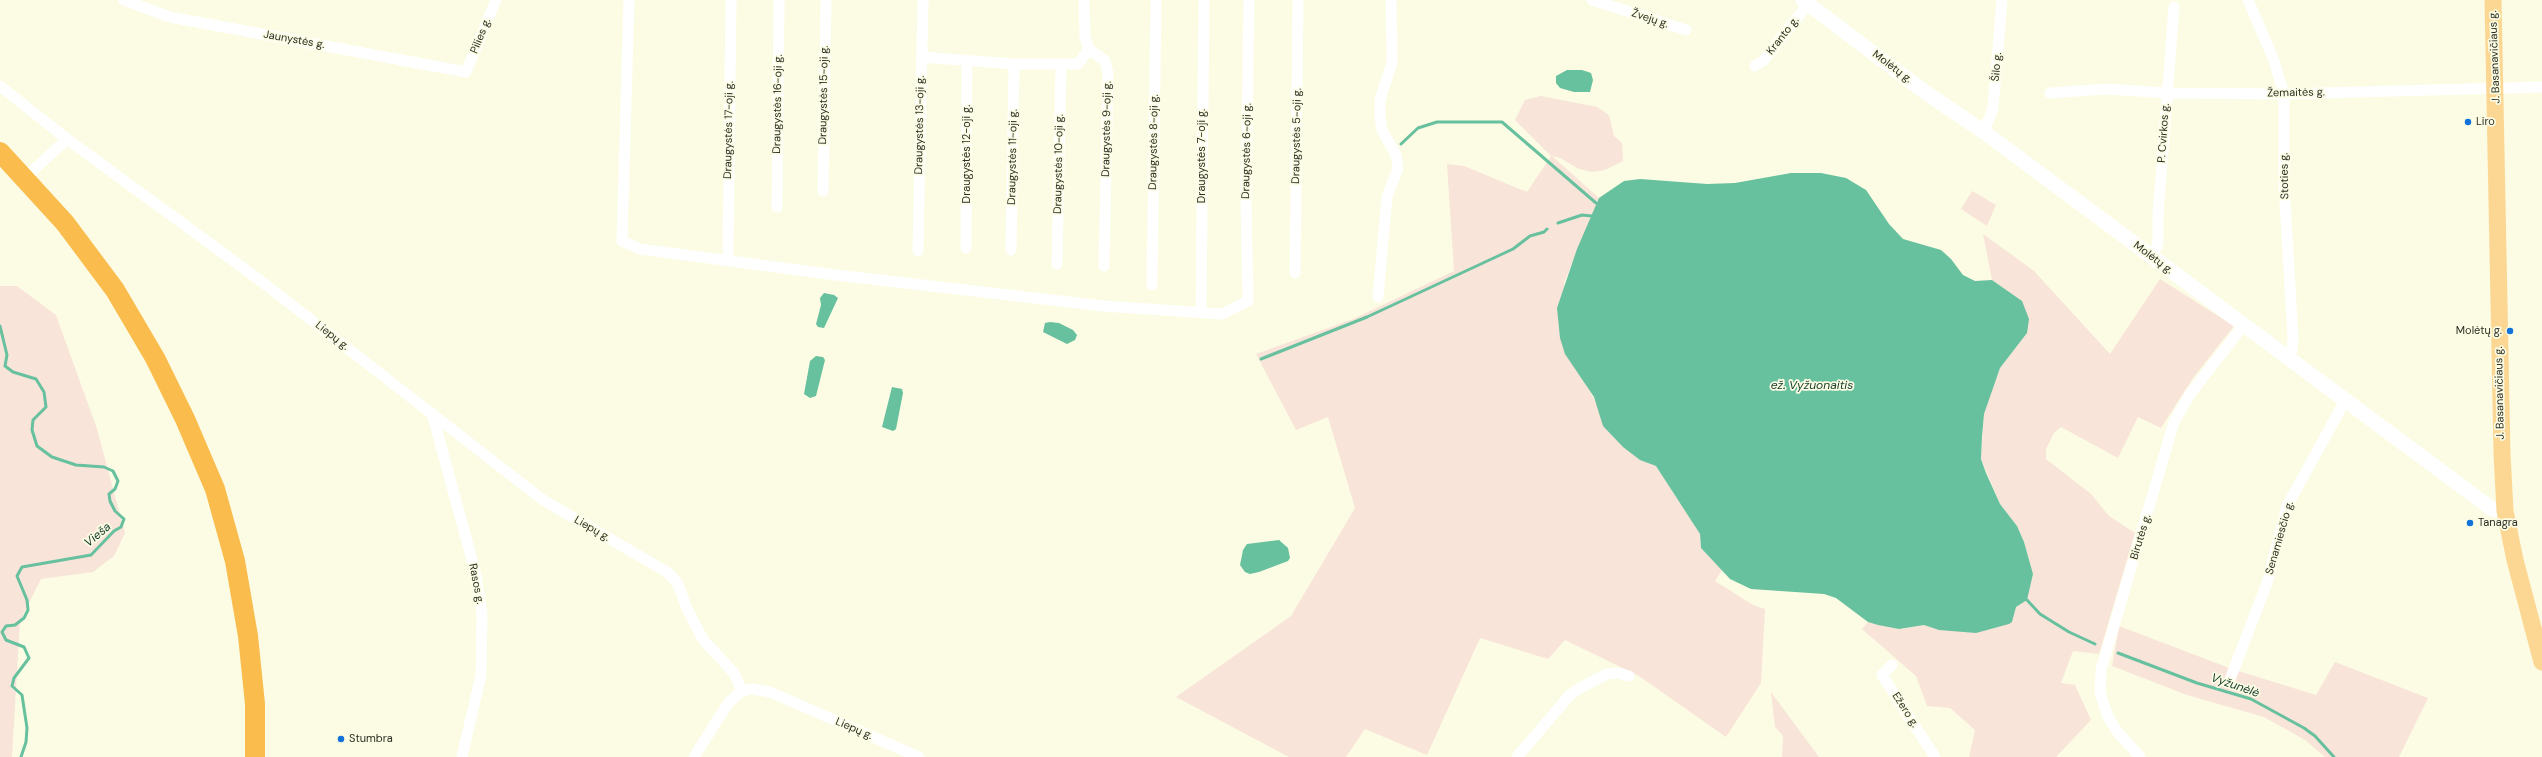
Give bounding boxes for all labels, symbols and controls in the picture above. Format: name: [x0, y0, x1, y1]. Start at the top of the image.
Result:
street label: Žvejų g.: [1630, 7, 1670, 31]
street label: J. Basanavičiaus g.: [2487, 10, 2503, 104]
street label: Kranto g.: [1764, 14, 1802, 58]
street label: Pilies g.: [468, 16, 494, 56]
street label: Jaunystės g.: [262, 28, 326, 52]
street label: Draugystės 15-oji g.: [817, 45, 831, 145]
street label: Molėtų g.: [1870, 48, 1914, 86]
street label: Šilo g.: [1989, 52, 2005, 82]
street label: Draugystės 16-oji g.: [771, 54, 785, 154]
street label: Draugystės 13-oji g.: [913, 75, 927, 175]
street label: Draugystės 17-oji g.: [722, 81, 736, 179]
street label: Draugystės 9-oji g.: [1100, 81, 1114, 177]
street label: Žemaitės g.: [2267, 86, 2325, 100]
street label: Draugystės 5-oji g.: [1290, 88, 1304, 184]
street label: Draugystės 8-oji g.: [1147, 94, 1161, 190]
street label: Draugystės 6-oji g.: [1240, 103, 1254, 199]
street label: P. Cvirkos g.: [2155, 103, 2173, 163]
street label: Draugystės 12-oji g.: [960, 105, 974, 203]
street label: Draugystės 11-oji g.: [1006, 109, 1020, 205]
street label: Draugystės 7-oji g.: [1195, 109, 1209, 203]
street label: Draugystės 10-oji g.: [1052, 114, 1066, 214]
place label: Liro: [2476, 115, 2495, 129]
marker: Liro: [2463, 117, 2473, 127]
street label: Stoties g.: [2278, 152, 2292, 200]
street label: Molėtų g.: [2131, 239, 2175, 277]
street label: Liepų g.: [313, 319, 351, 353]
place label: Molėtų g.: [2456, 324, 2502, 338]
marker: Molėtų g.: [2505, 326, 2515, 336]
street label: J. Basanavičiaus g.: [2493, 346, 2507, 440]
water label: ež. Vyžuonaitis: [1771, 379, 1853, 393]
street label: Senamiesčio g.: [2263, 500, 2297, 576]
street label: Birutės g.: [2128, 513, 2154, 561]
street label: Liepų g.: [572, 514, 612, 544]
place label: Tanagra: [2478, 516, 2518, 530]
marker: Tanagra: [2465, 518, 2475, 528]
water label: Vieša: [82, 520, 114, 550]
street label: Rasos g.: [466, 563, 486, 605]
water label: Vyžunėlė: [2209, 671, 2261, 701]
street label: Ežero g.: [1889, 690, 1921, 730]
street label: Liepų g.: [833, 715, 875, 743]
place label: Stumbra: [349, 732, 393, 746]
marker: Stumbra: [336, 734, 346, 744]

